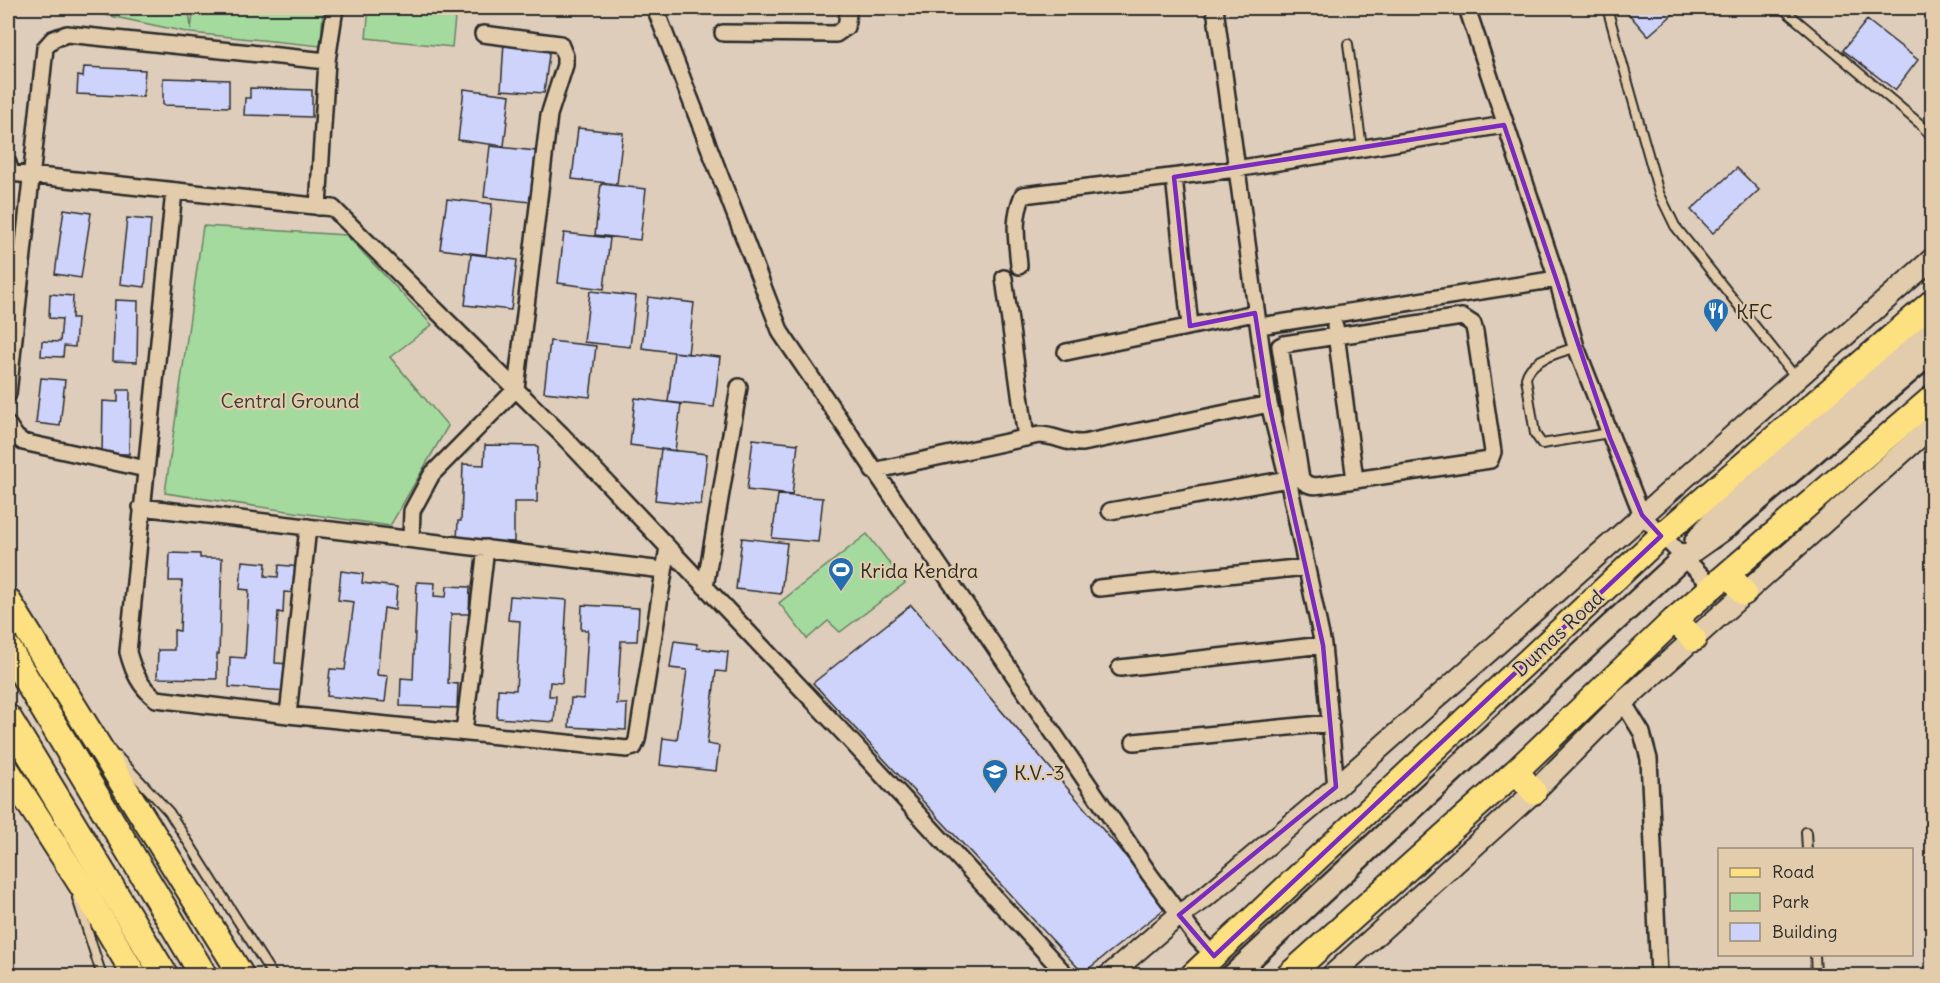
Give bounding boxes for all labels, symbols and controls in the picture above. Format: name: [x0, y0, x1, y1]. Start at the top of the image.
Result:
restaurant icon: KFC: [1701, 296, 1731, 334]
place label: KFC: [1736, 299, 1773, 324]
park label: Central Ground: [221, 388, 360, 413]
sports icon: Krida Kendra: [826, 555, 856, 593]
place label: Krida Kendra: [860, 558, 978, 583]
street label: Dumas Road: [1507, 584, 1609, 682]
school or university icon: K.V.-3: [980, 757, 1010, 795]
place label: K.V.-3: [1014, 760, 1065, 785]
legend: [1718, 848, 1913, 956]
text: Road: [1772, 860, 1815, 883]
text: Park: [1772, 890, 1809, 913]
text: Building: [1772, 920, 1837, 943]

